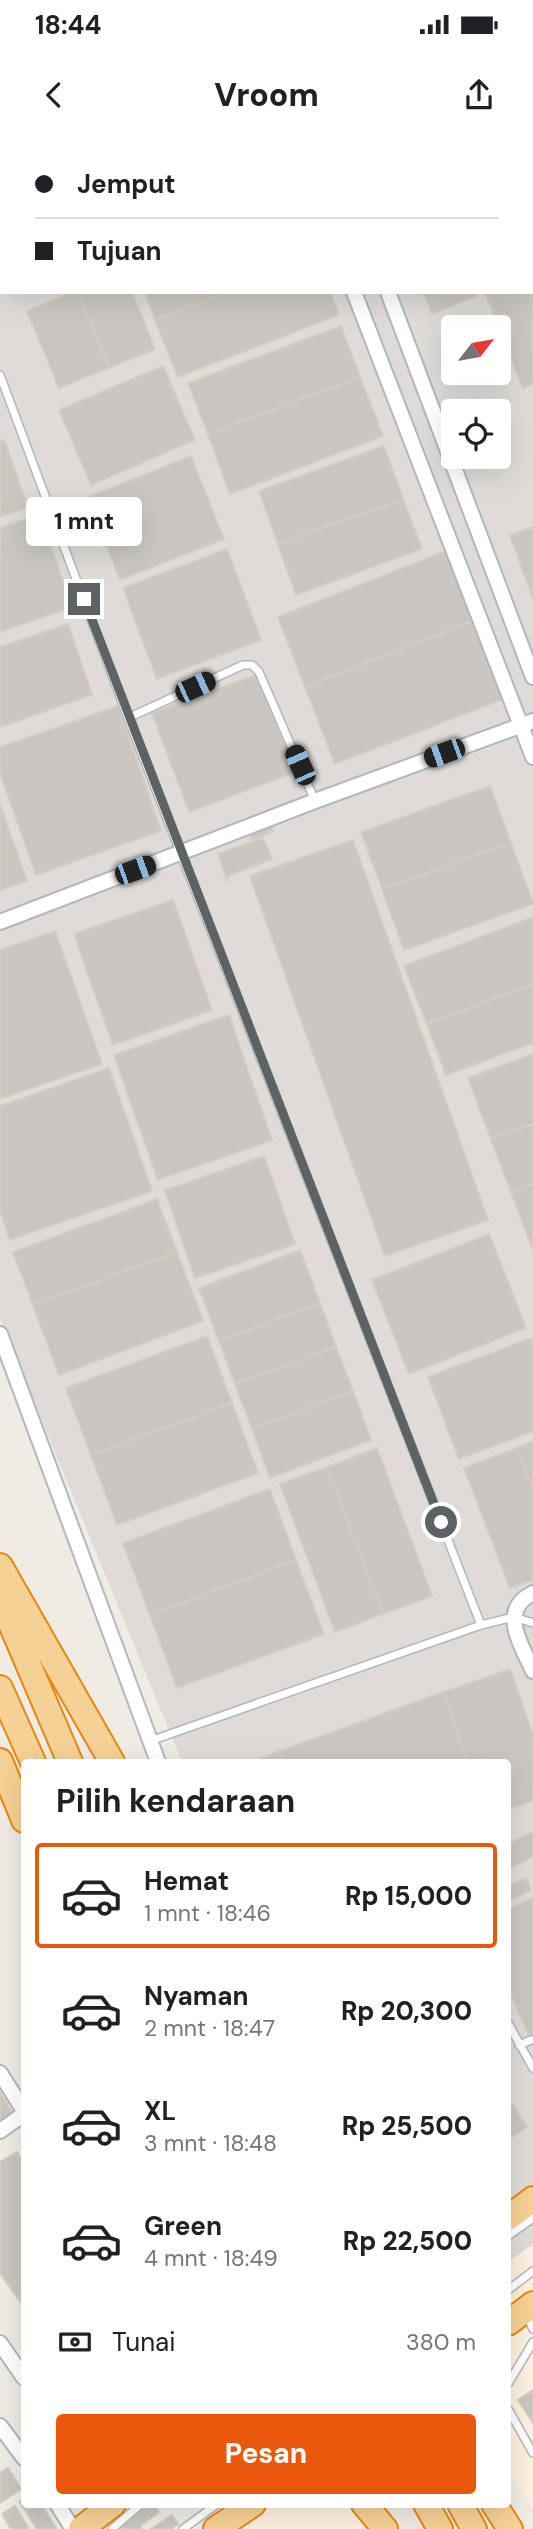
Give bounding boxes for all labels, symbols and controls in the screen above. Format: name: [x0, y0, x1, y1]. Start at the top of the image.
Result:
text: 18:44: [35, 8, 101, 42]
text: Vroom: [214, 74, 319, 116]
icon: back: [35, 76, 73, 114]
icon: share: [460, 76, 498, 114]
text: Jemput: [77, 167, 176, 201]
text: Tujuan: [77, 234, 162, 268]
north arrow: [441, 315, 511, 385]
map controls: [441, 315, 511, 469]
button: locate: [441, 399, 511, 469]
callout: 1 mnt: [26, 498, 142, 546]
text: 1 mnt: [54, 506, 114, 536]
route end: [68, 583, 100, 615]
car: [172, 669, 219, 705]
car: [421, 736, 468, 770]
car: [282, 742, 319, 788]
car: [112, 853, 159, 887]
route start: [425, 1506, 457, 1538]
text: Pilih kendaraan: [56, 1780, 295, 1822]
icon: car: [60, 1864, 123, 1927]
text: Hemat: [144, 1864, 229, 1898]
text: Rp 15,000: [345, 1879, 472, 1913]
text: 1 mnt · 18:46: [144, 1898, 271, 1928]
icon: car: [60, 1979, 123, 2042]
text: Nyaman: [144, 1979, 249, 2013]
text: Rp 20,300: [341, 1994, 472, 2028]
text: 2 mnt · 18:47: [144, 2013, 275, 2043]
icon: car: [60, 2094, 123, 2157]
text: XL: [144, 2094, 176, 2128]
text: Rp 25,500: [342, 2109, 472, 2143]
text: 3 mnt · 18:48: [144, 2128, 277, 2158]
icon: car: [60, 2209, 123, 2272]
text: Green: [144, 2209, 222, 2243]
text: Rp 22,500: [343, 2224, 472, 2258]
text: 4 mnt · 18:49: [144, 2243, 278, 2273]
icon: cash: [56, 2323, 94, 2361]
text: Tunai: [112, 2325, 176, 2359]
text: 380 m: [406, 2327, 476, 2357]
button: Pesan: [56, 2414, 476, 2494]

